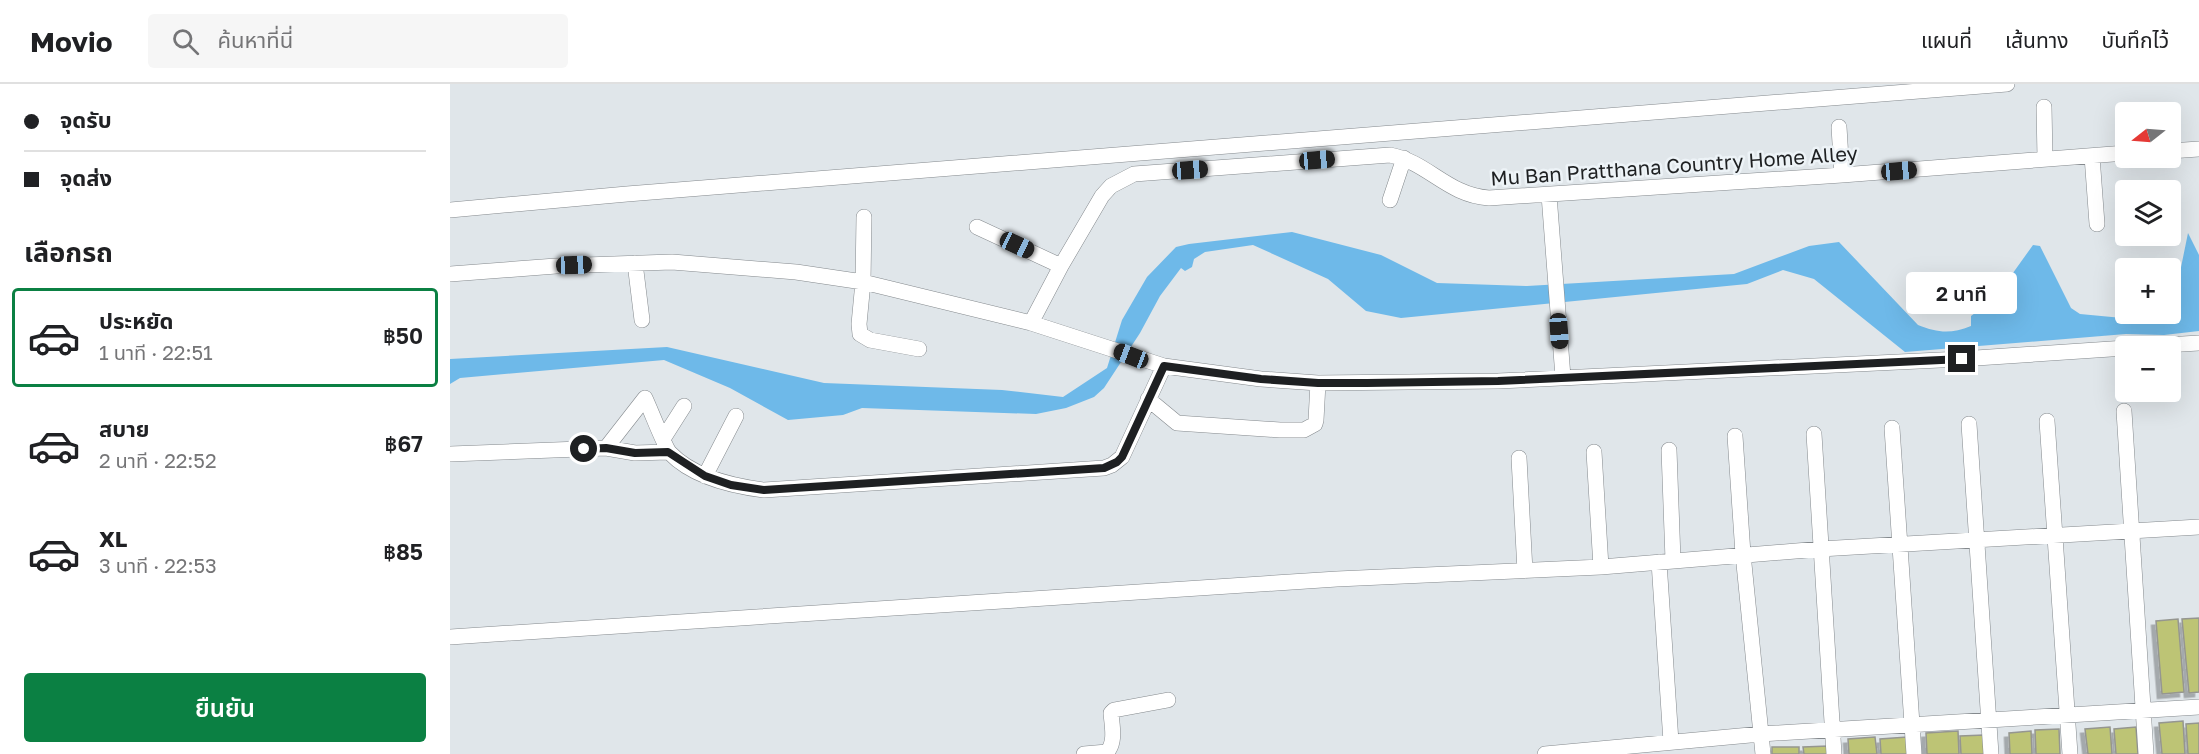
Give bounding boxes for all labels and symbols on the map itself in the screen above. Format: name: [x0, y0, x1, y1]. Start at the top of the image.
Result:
north arrow: [2115, 102, 2181, 168]
street label: Mu Ban Pratthana Country Home Alley: [1490, 140, 1858, 190]
car: [1298, 149, 1336, 171]
car: [1171, 160, 1209, 180]
car: [1880, 160, 1918, 182]
car: [997, 229, 1037, 261]
car: [556, 255, 592, 275]
callout: 2 นาที: [1906, 272, 2018, 314]
car: [1549, 312, 1569, 350]
car: [1111, 341, 1151, 371]
route end: [1948, 345, 1975, 372]
route start: [570, 435, 597, 462]

